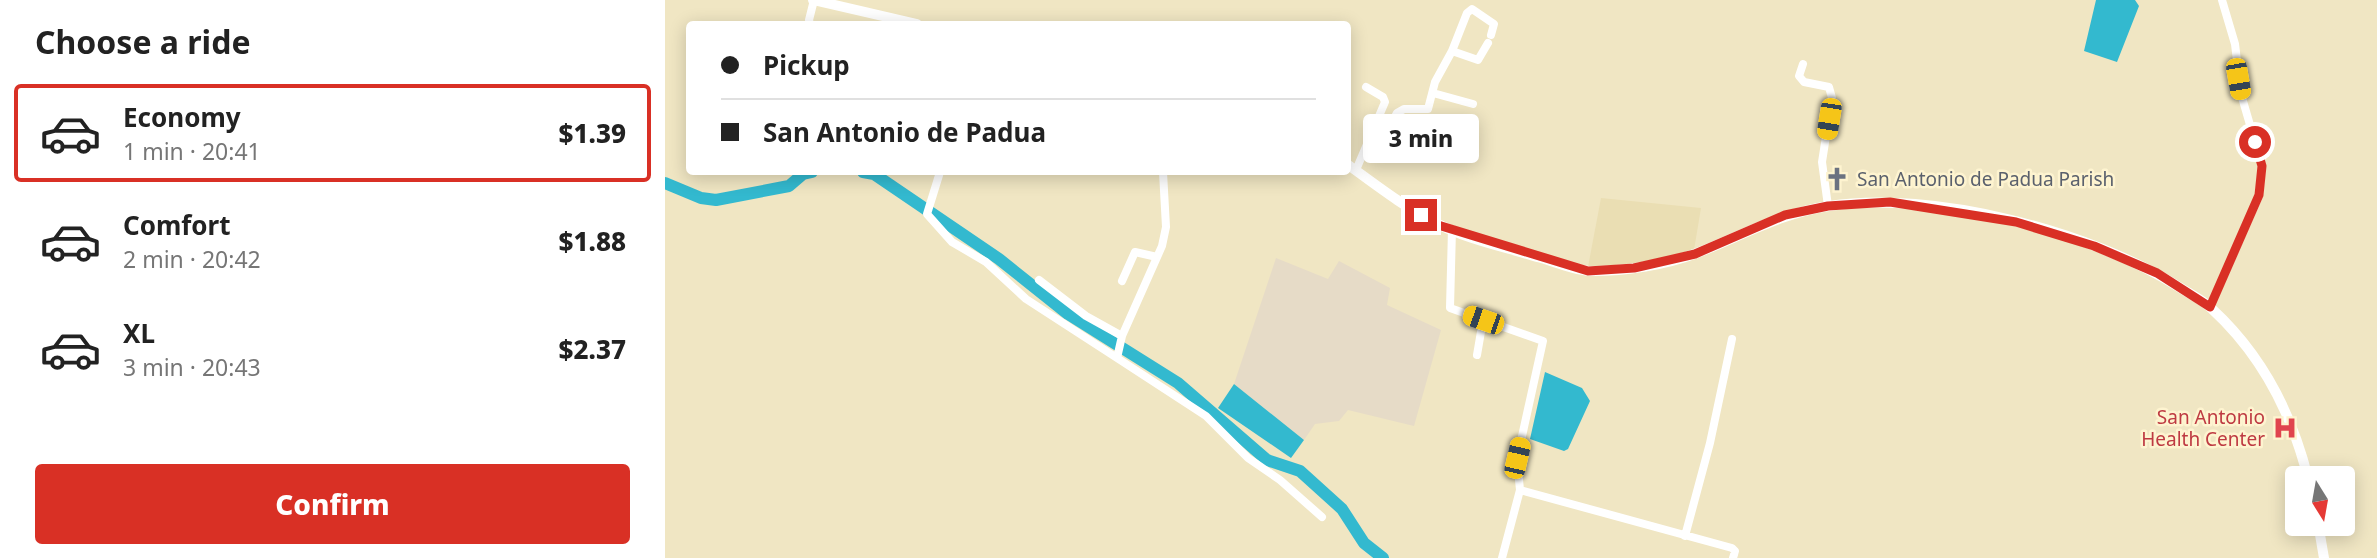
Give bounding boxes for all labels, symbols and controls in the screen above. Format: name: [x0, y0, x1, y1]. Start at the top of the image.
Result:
text: Choose a ride: [35, 20, 251, 63]
text: Pickup: [763, 47, 850, 83]
car: [2225, 56, 2252, 102]
car: [1816, 97, 1843, 141]
text: Economy: [123, 99, 241, 135]
icon: car: [39, 102, 102, 165]
text: San Antonio de Padua: [763, 114, 1046, 150]
callout: 3 min: [1363, 114, 1479, 162]
text: $1.39: [559, 115, 626, 151]
text: 3 min: [1389, 122, 1453, 154]
route start: [2239, 126, 2271, 158]
text: 1 min · 20:41: [123, 135, 261, 167]
church icon: San Antonio de Padua Parish: [1823, 165, 1851, 193]
place label: San Antonio de Padua Parish: [1857, 166, 2114, 192]
route end: [1405, 199, 1437, 231]
text: Comfort: [123, 207, 231, 243]
icon: car: [39, 210, 102, 273]
text: $1.88: [559, 223, 626, 259]
text: 2 min · 20:42: [123, 243, 261, 275]
car: [1460, 303, 1507, 337]
text: XL: [123, 315, 155, 351]
icon: car: [39, 318, 102, 381]
text: $2.37: [559, 331, 626, 367]
text: 3 min · 20:43: [123, 351, 261, 383]
place label: San Antonio Health Center: [2141, 404, 2265, 452]
hospital icon: San Antonio Health Center: [2271, 414, 2299, 442]
car: [1503, 435, 1532, 481]
button: Confirm: [35, 464, 630, 544]
north arrow: [2285, 466, 2355, 536]
map controls: [2285, 466, 2355, 536]

